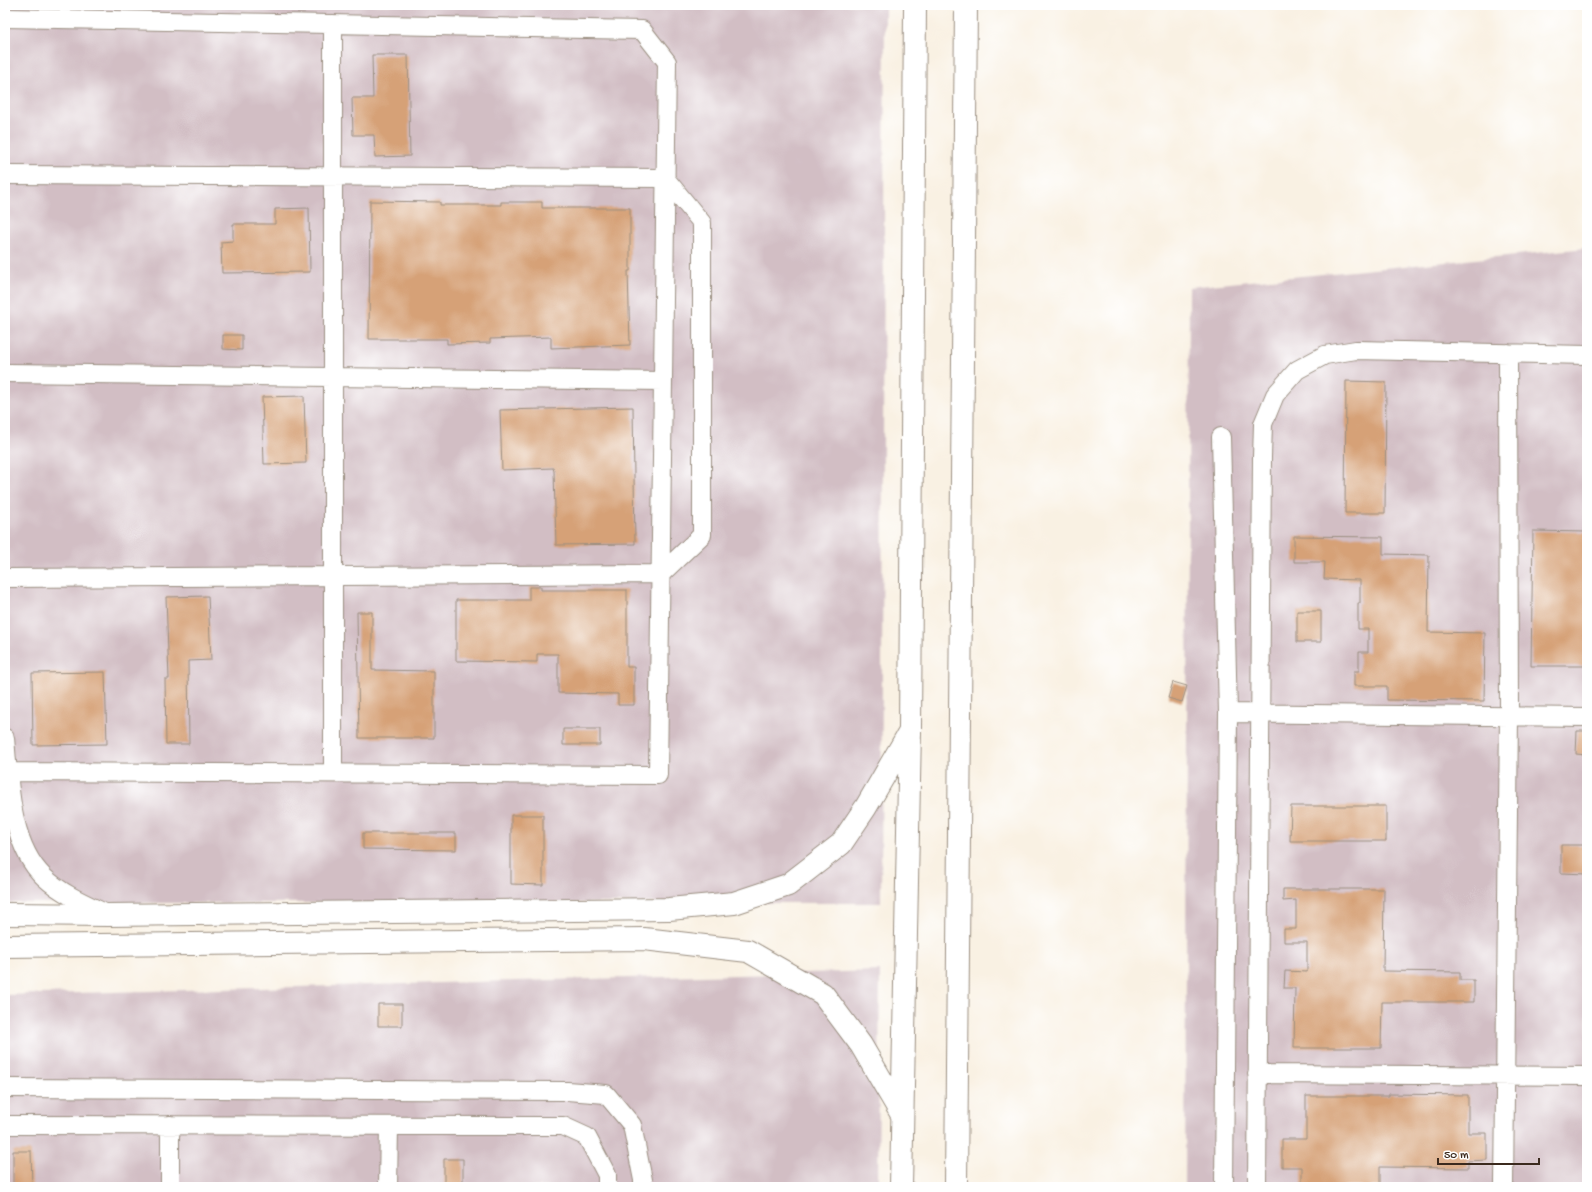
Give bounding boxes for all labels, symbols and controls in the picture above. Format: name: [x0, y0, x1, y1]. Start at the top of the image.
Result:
scale bar: [1438, 1140, 1539, 1166]
text: 50 m: [1444, 1149, 1469, 1163]

